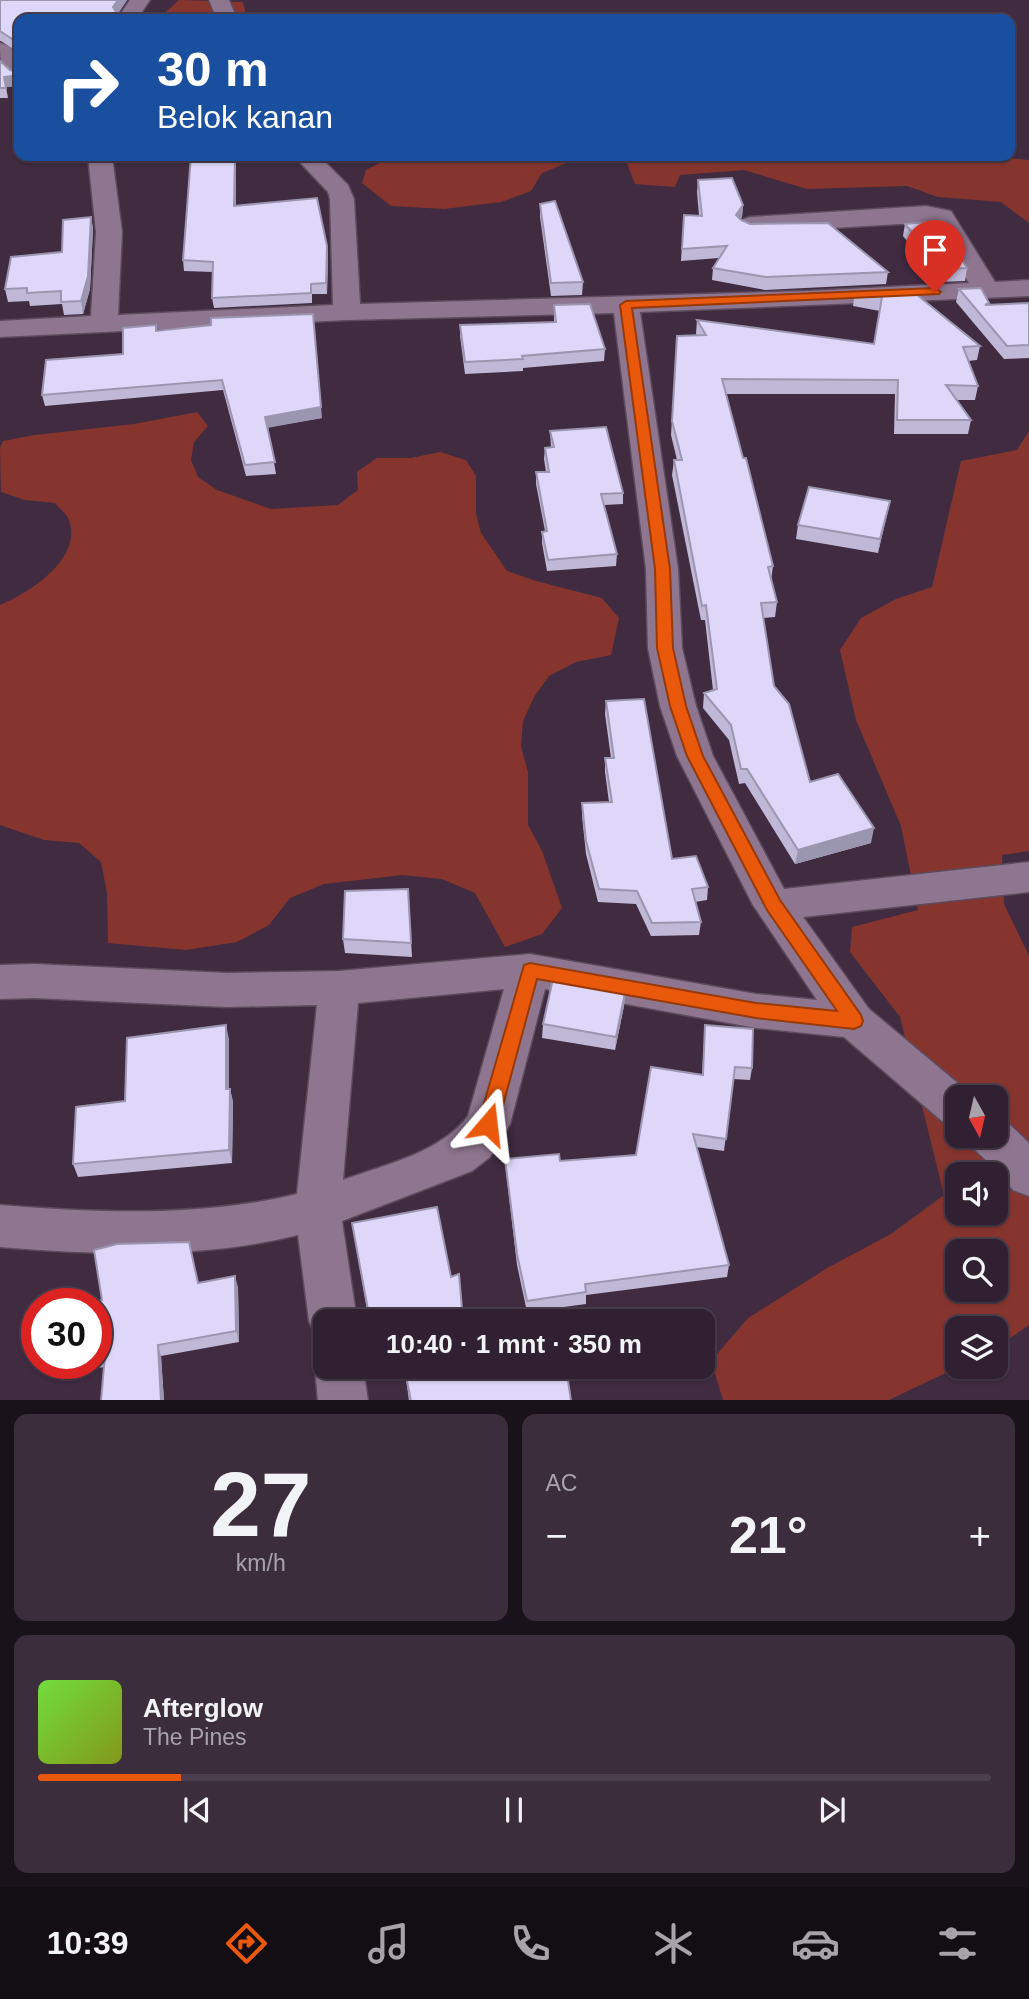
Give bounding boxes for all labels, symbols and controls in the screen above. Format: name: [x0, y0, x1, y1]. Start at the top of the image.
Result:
icon: right: [42, 42, 133, 133]
text: 30 m: [157, 42, 269, 96]
text: Belok kanan: [157, 99, 333, 135]
pin: [905, 220, 965, 292]
icon: arrive: [916, 231, 954, 269]
north arrow: [945, 1085, 1008, 1148]
map controls: [945, 1085, 1008, 1379]
position arrow: [451, 1087, 525, 1161]
button: sound: [945, 1162, 1008, 1225]
button: search: [945, 1239, 1008, 1302]
speed limit sign: 30: [21, 1288, 112, 1379]
button: layers: [945, 1316, 1008, 1379]
text: 10:40 · 1 mnt · 350 m: [386, 1329, 642, 1359]
text: 27: [210, 1454, 311, 1555]
text: AC: [546, 1470, 577, 1496]
text: 21°: [729, 1506, 808, 1564]
text: −: [546, 1515, 568, 1557]
text: +: [969, 1515, 991, 1557]
text: km/h: [236, 1550, 286, 1576]
text: Afterglow: [143, 1693, 263, 1723]
text: The Pines: [143, 1724, 247, 1750]
icon: previous: [178, 1791, 216, 1829]
icon: pause: [495, 1791, 533, 1829]
icon: next: [813, 1791, 851, 1829]
icon: directions: [222, 1919, 271, 1968]
icon: music: [364, 1919, 413, 1968]
icon: phone: [506, 1919, 555, 1968]
icon: climate: [649, 1919, 698, 1968]
icon: car: [791, 1919, 840, 1968]
icon: filters: [933, 1919, 982, 1968]
text: 10:39: [47, 1925, 128, 1961]

